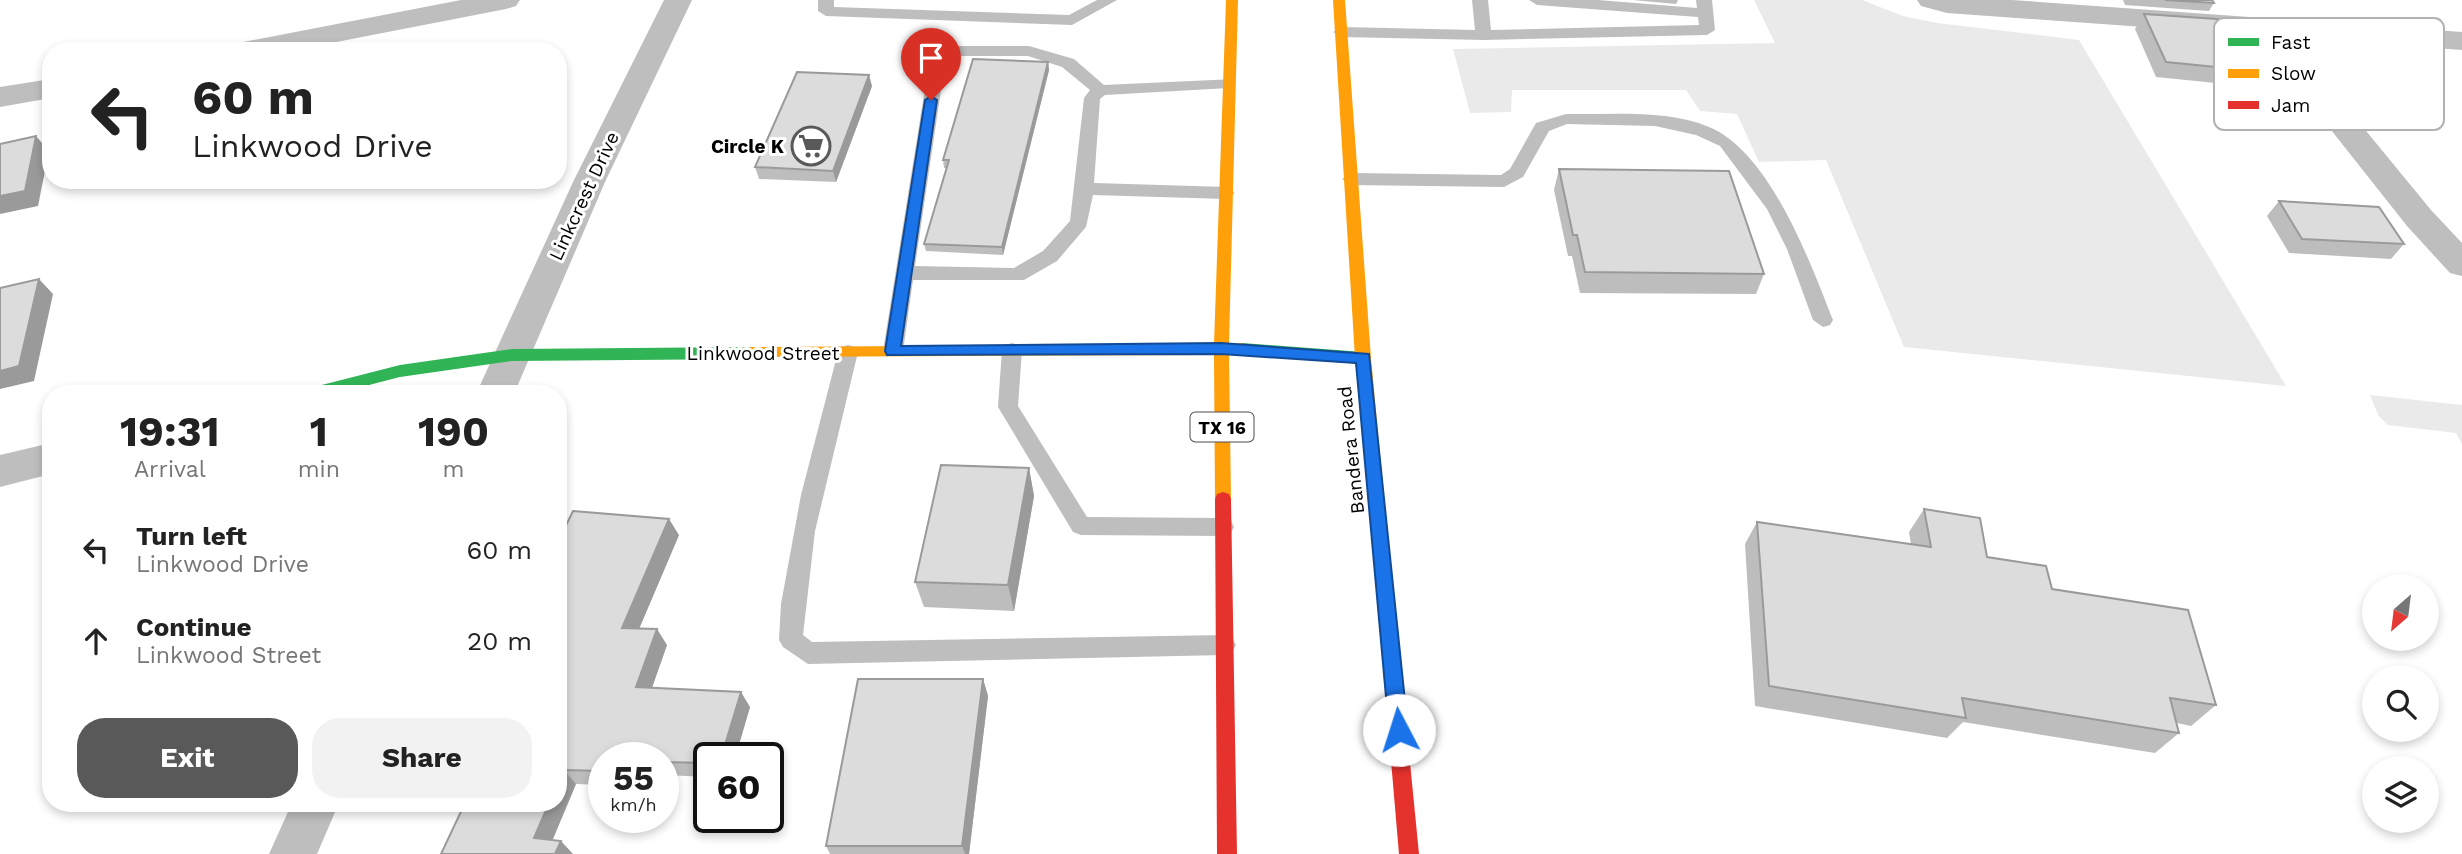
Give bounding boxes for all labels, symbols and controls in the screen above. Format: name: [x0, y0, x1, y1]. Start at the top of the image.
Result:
legend: [2214, 18, 2444, 130]
pin: [901, 28, 961, 100]
text: Fast: [2271, 31, 2310, 54]
icon: arrive: [912, 39, 950, 77]
text: Slow: [2271, 62, 2316, 85]
text: 60 m: [192, 68, 314, 126]
icon: left: [77, 70, 168, 161]
text: Jam: [2271, 94, 2310, 117]
supermarket icon: Circle K: [790, 125, 832, 167]
text: Linkwood Drive: [192, 127, 433, 165]
street label: Linkcrest Drive: [544, 128, 624, 264]
place label: Circle K: [711, 135, 784, 158]
street label: Linkwood Street: [687, 342, 839, 365]
street label: Bandera Road: [1333, 385, 1369, 515]
text: 19:31: [120, 407, 220, 456]
text: 1: [310, 407, 328, 456]
text: 190: [418, 407, 489, 456]
road number: TX 16: [1190, 412, 1254, 442]
text: Arrival: [134, 456, 206, 483]
text: min: [298, 456, 340, 483]
text: m: [443, 456, 464, 483]
text: Turn left: [136, 521, 247, 551]
icon: left: [77, 531, 115, 569]
text: 60 m: [466, 535, 532, 565]
text: Linkwood Drive: [136, 551, 309, 578]
north arrow: [2362, 574, 2440, 651]
map controls: [2362, 574, 2439, 833]
text: Continue: [136, 612, 252, 642]
icon: ahead: [77, 622, 115, 660]
text: 20 m: [467, 626, 532, 656]
text: Linkwood Street: [136, 642, 321, 669]
button: search: [2362, 665, 2439, 742]
position arrow: [1362, 693, 1436, 767]
button: Exit: [77, 718, 298, 798]
button: Share: [312, 718, 532, 798]
speed limit sign: 60: [693, 742, 784, 833]
button: layers: [2362, 756, 2439, 833]
text: 55: [613, 757, 654, 799]
text: km/h: [610, 794, 657, 815]

